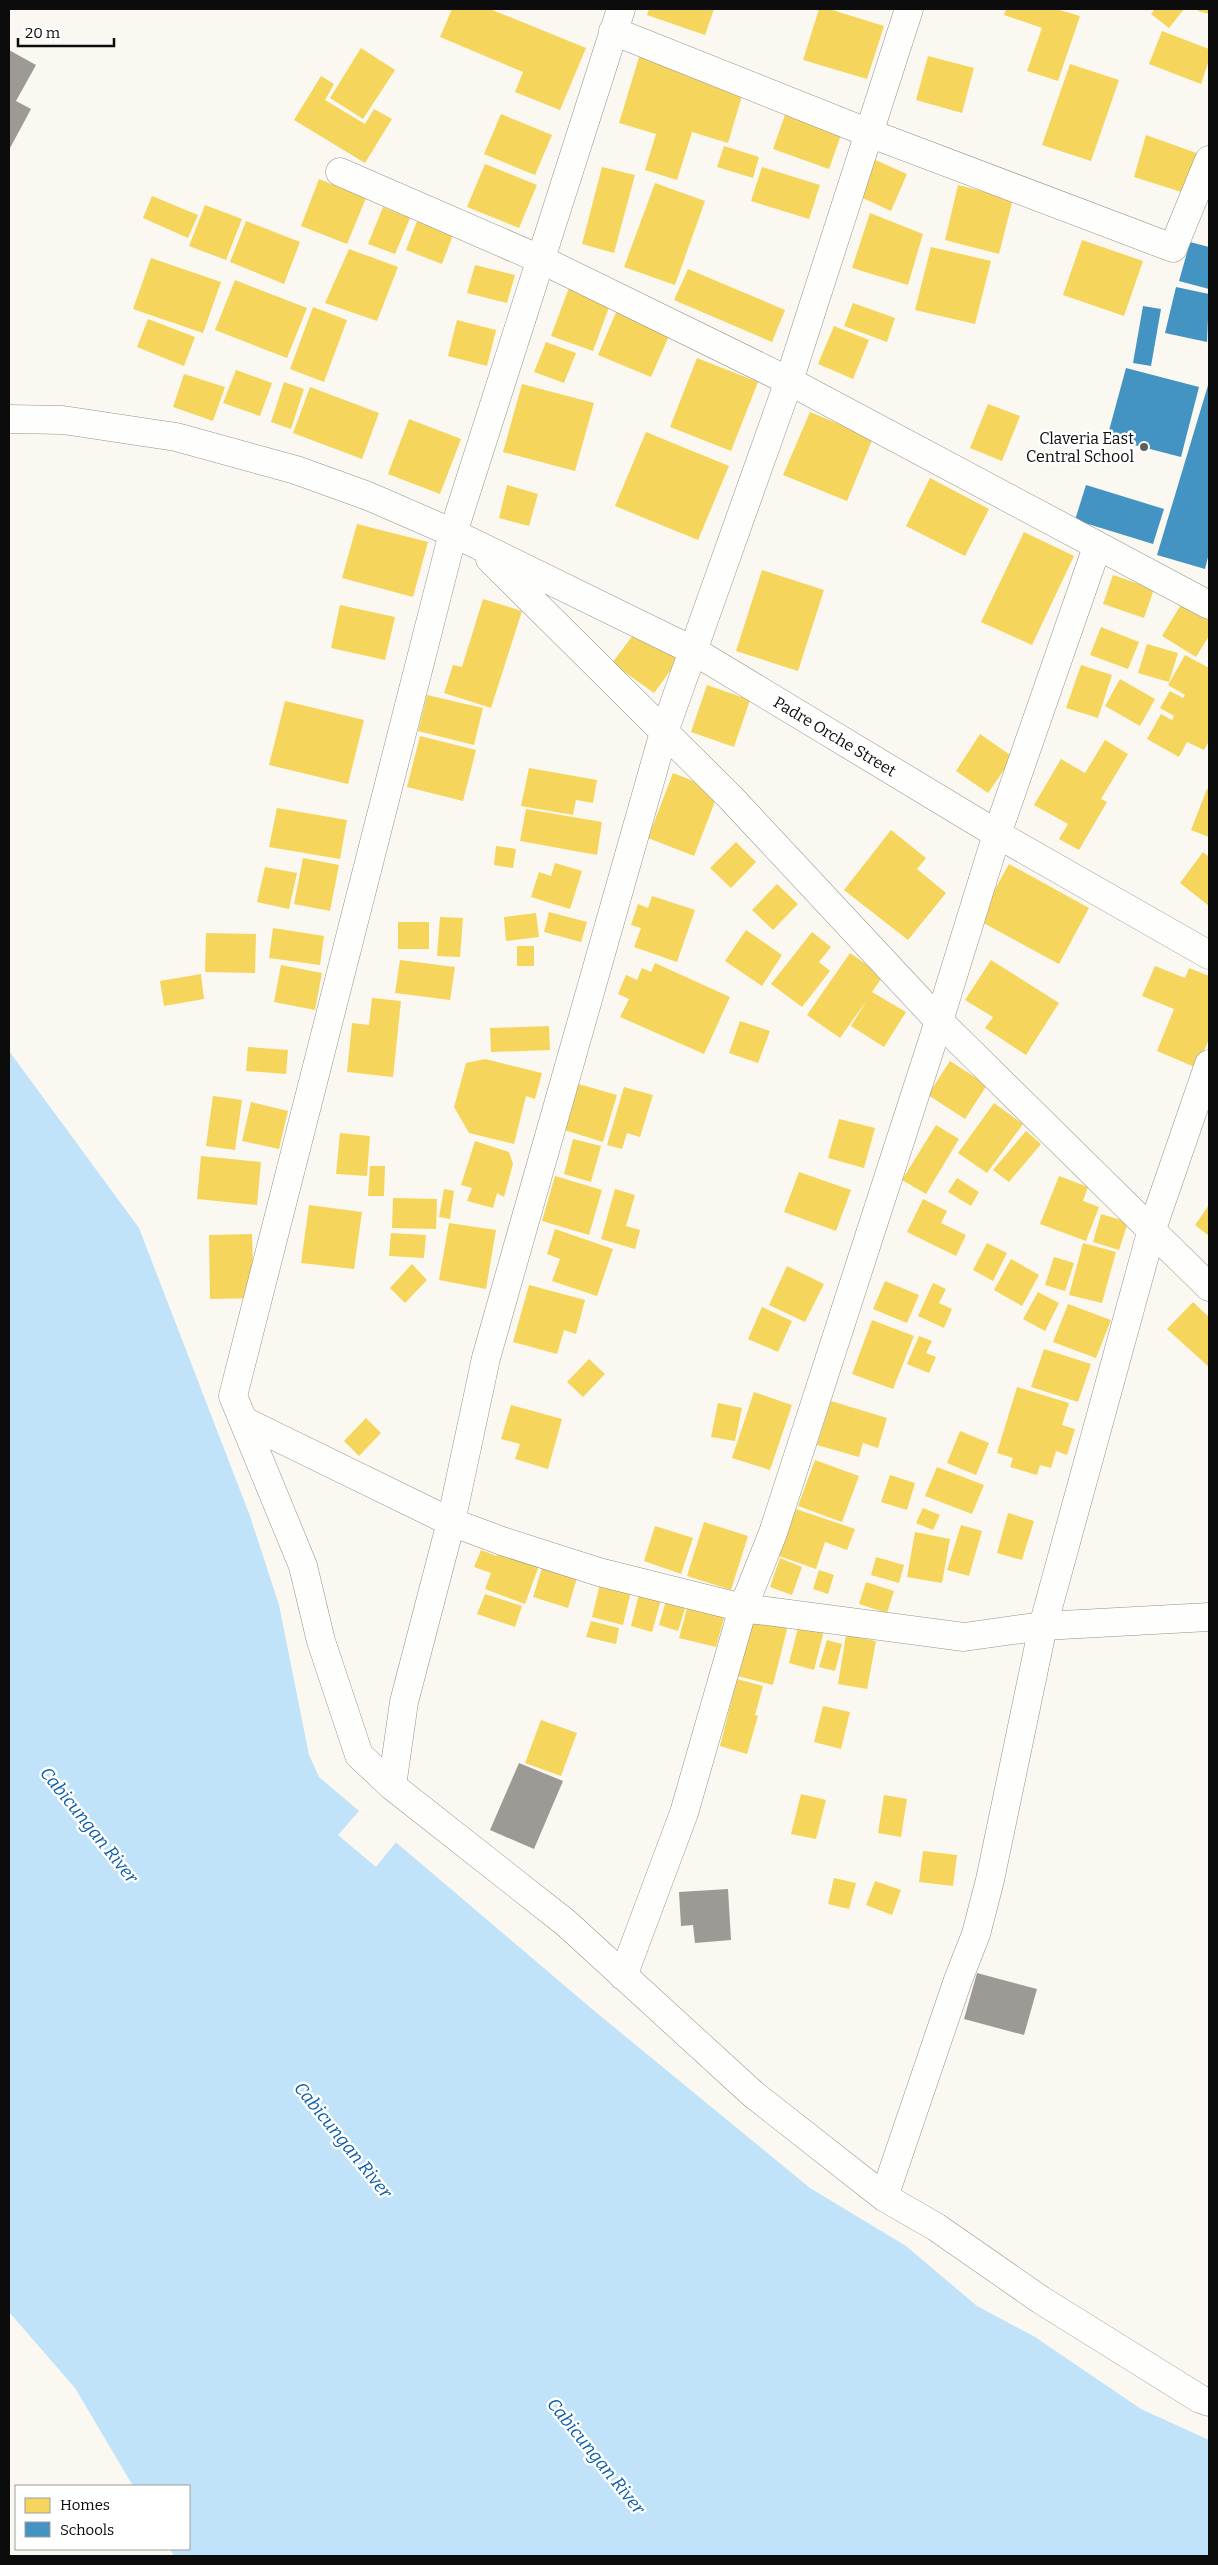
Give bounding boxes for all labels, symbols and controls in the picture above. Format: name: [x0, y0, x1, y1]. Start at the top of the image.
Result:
scale bar: [18, 15, 114, 47]
text: 20 m: [25, 24, 61, 42]
place label: Claveria East Central School: [1026, 429, 1134, 466]
marker: Claveria East Central School: [1138, 441, 1150, 453]
street label: Padre Orche Street: [770, 692, 900, 781]
water label: Cabicungan River: [35, 1762, 143, 1888]
water label: Cabicungan River: [289, 2077, 397, 2203]
water label: Cabicungan River: [542, 2393, 650, 2519]
legend: [15, 2485, 190, 2550]
text: Homes: [60, 2496, 110, 2514]
text: Schools: [60, 2521, 114, 2539]

